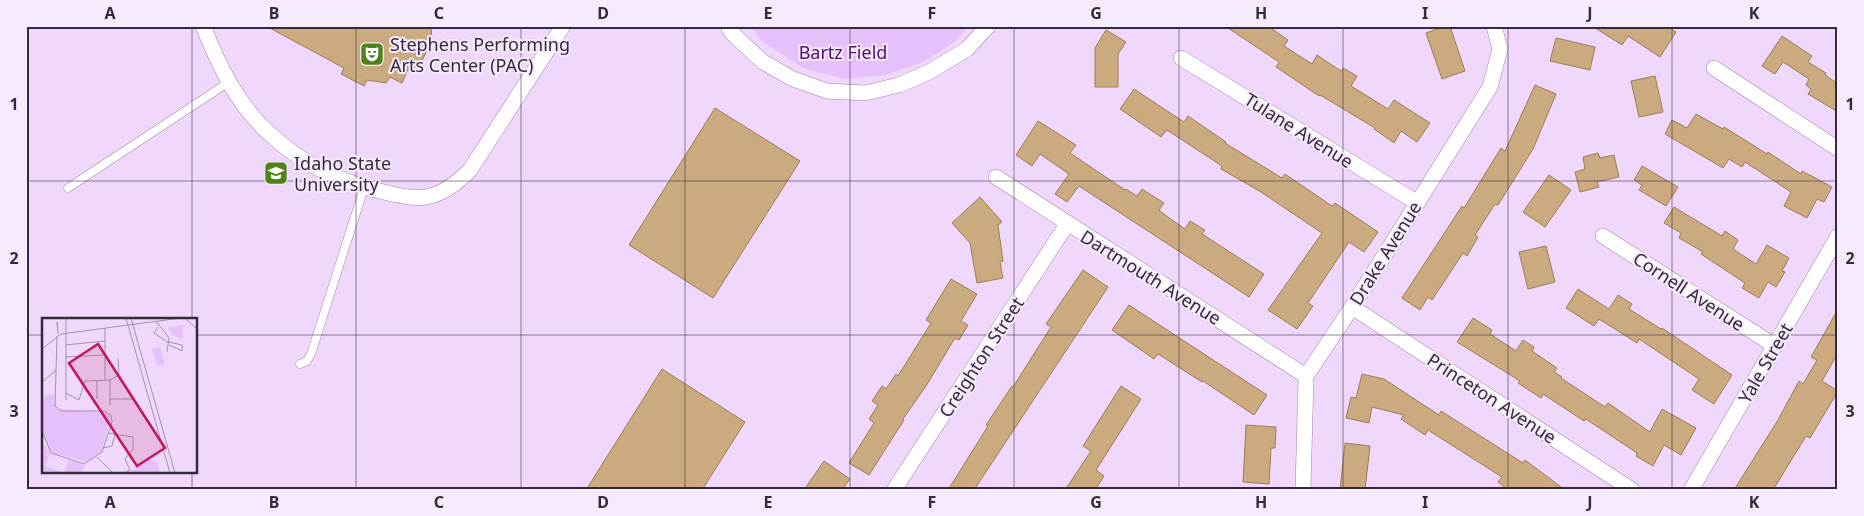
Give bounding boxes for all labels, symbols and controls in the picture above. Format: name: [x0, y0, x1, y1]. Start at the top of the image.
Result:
text: A: [104, 2, 116, 24]
text: B: [269, 2, 279, 24]
text: C: [434, 2, 444, 24]
text: D: [597, 2, 609, 24]
text: E: [764, 2, 773, 24]
text: F: [928, 2, 936, 24]
text: G: [1090, 2, 1102, 24]
text: H: [1255, 2, 1267, 24]
text: I: [1422, 2, 1428, 24]
text: J: [1585, 2, 1593, 24]
text: K: [1749, 2, 1760, 24]
place label: Stephens Performing Arts Center (PAC): [390, 32, 570, 77]
park label: Bartz Field: [799, 40, 887, 64]
theatre icon: Stephens Performing Arts Center (PAC): [359, 41, 385, 67]
street label: Tulane Avenue: [1240, 87, 1358, 173]
text: 1: [9, 93, 19, 115]
text: 1: [1845, 93, 1855, 115]
place label: Idaho State University: [294, 151, 391, 196]
school or university icon: Idaho State University: [263, 160, 289, 186]
street label: Drake Avenue: [1344, 197, 1426, 309]
street label: Dartmouth Avenue: [1076, 224, 1226, 330]
street label: Cornell Avenue: [1629, 246, 1749, 336]
text: 2: [9, 247, 19, 269]
text: 2: [1845, 247, 1855, 269]
street label: Creighton Street: [933, 292, 1029, 422]
inset map: [42, 318, 198, 474]
street label: Yale Street: [1732, 318, 1798, 408]
street label: Princeton Avenue: [1423, 347, 1561, 449]
text: 3: [9, 400, 19, 422]
text: 3: [1845, 400, 1855, 422]
text: A: [104, 491, 116, 513]
text: B: [269, 491, 279, 513]
text: C: [434, 491, 444, 513]
text: D: [597, 491, 609, 513]
text: E: [764, 491, 773, 513]
text: F: [928, 491, 936, 513]
text: G: [1090, 491, 1102, 513]
text: H: [1255, 491, 1267, 513]
text: I: [1422, 491, 1428, 513]
text: J: [1585, 491, 1593, 513]
text: K: [1749, 491, 1760, 513]

